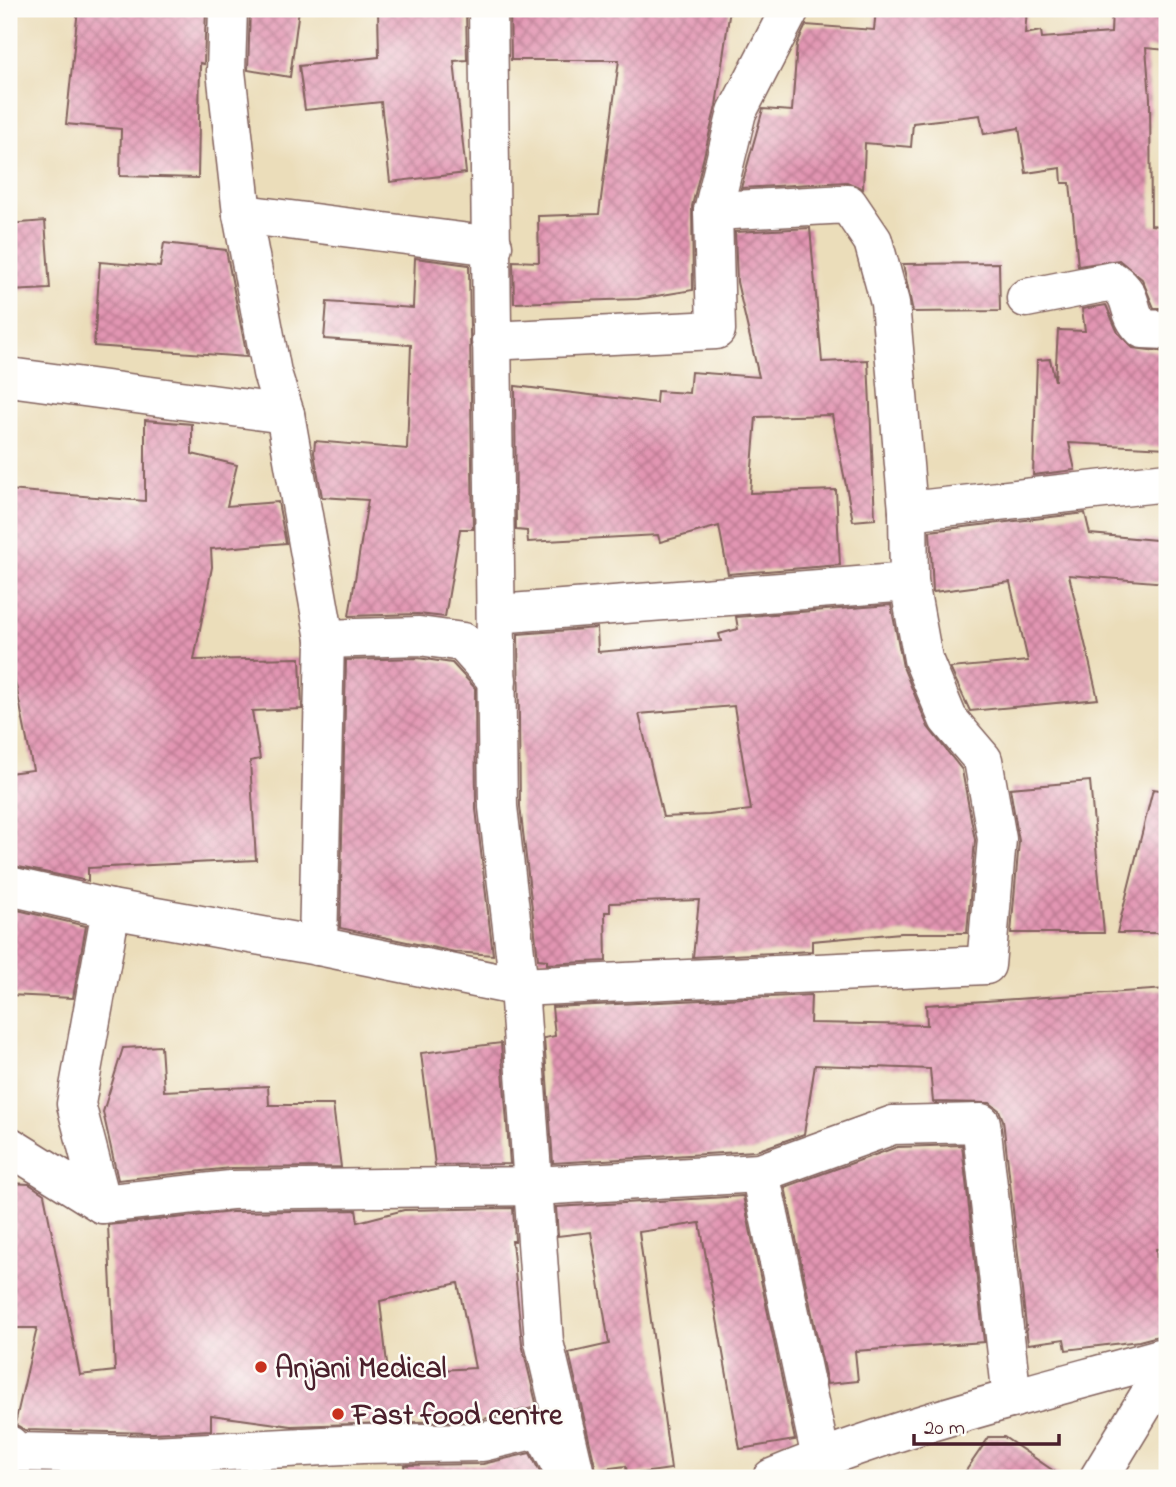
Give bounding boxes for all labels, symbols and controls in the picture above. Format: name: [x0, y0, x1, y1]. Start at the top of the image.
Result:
place label: Anjani Medical: [275, 1348, 447, 1392]
marker: Anjani Medical: [253, 1359, 269, 1375]
place label: Fast food centre: [350, 1395, 564, 1439]
scale bar: [914, 1403, 1059, 1447]
marker: Fast food centre: [330, 1406, 346, 1422]
text: 20 m: [924, 1414, 965, 1444]

